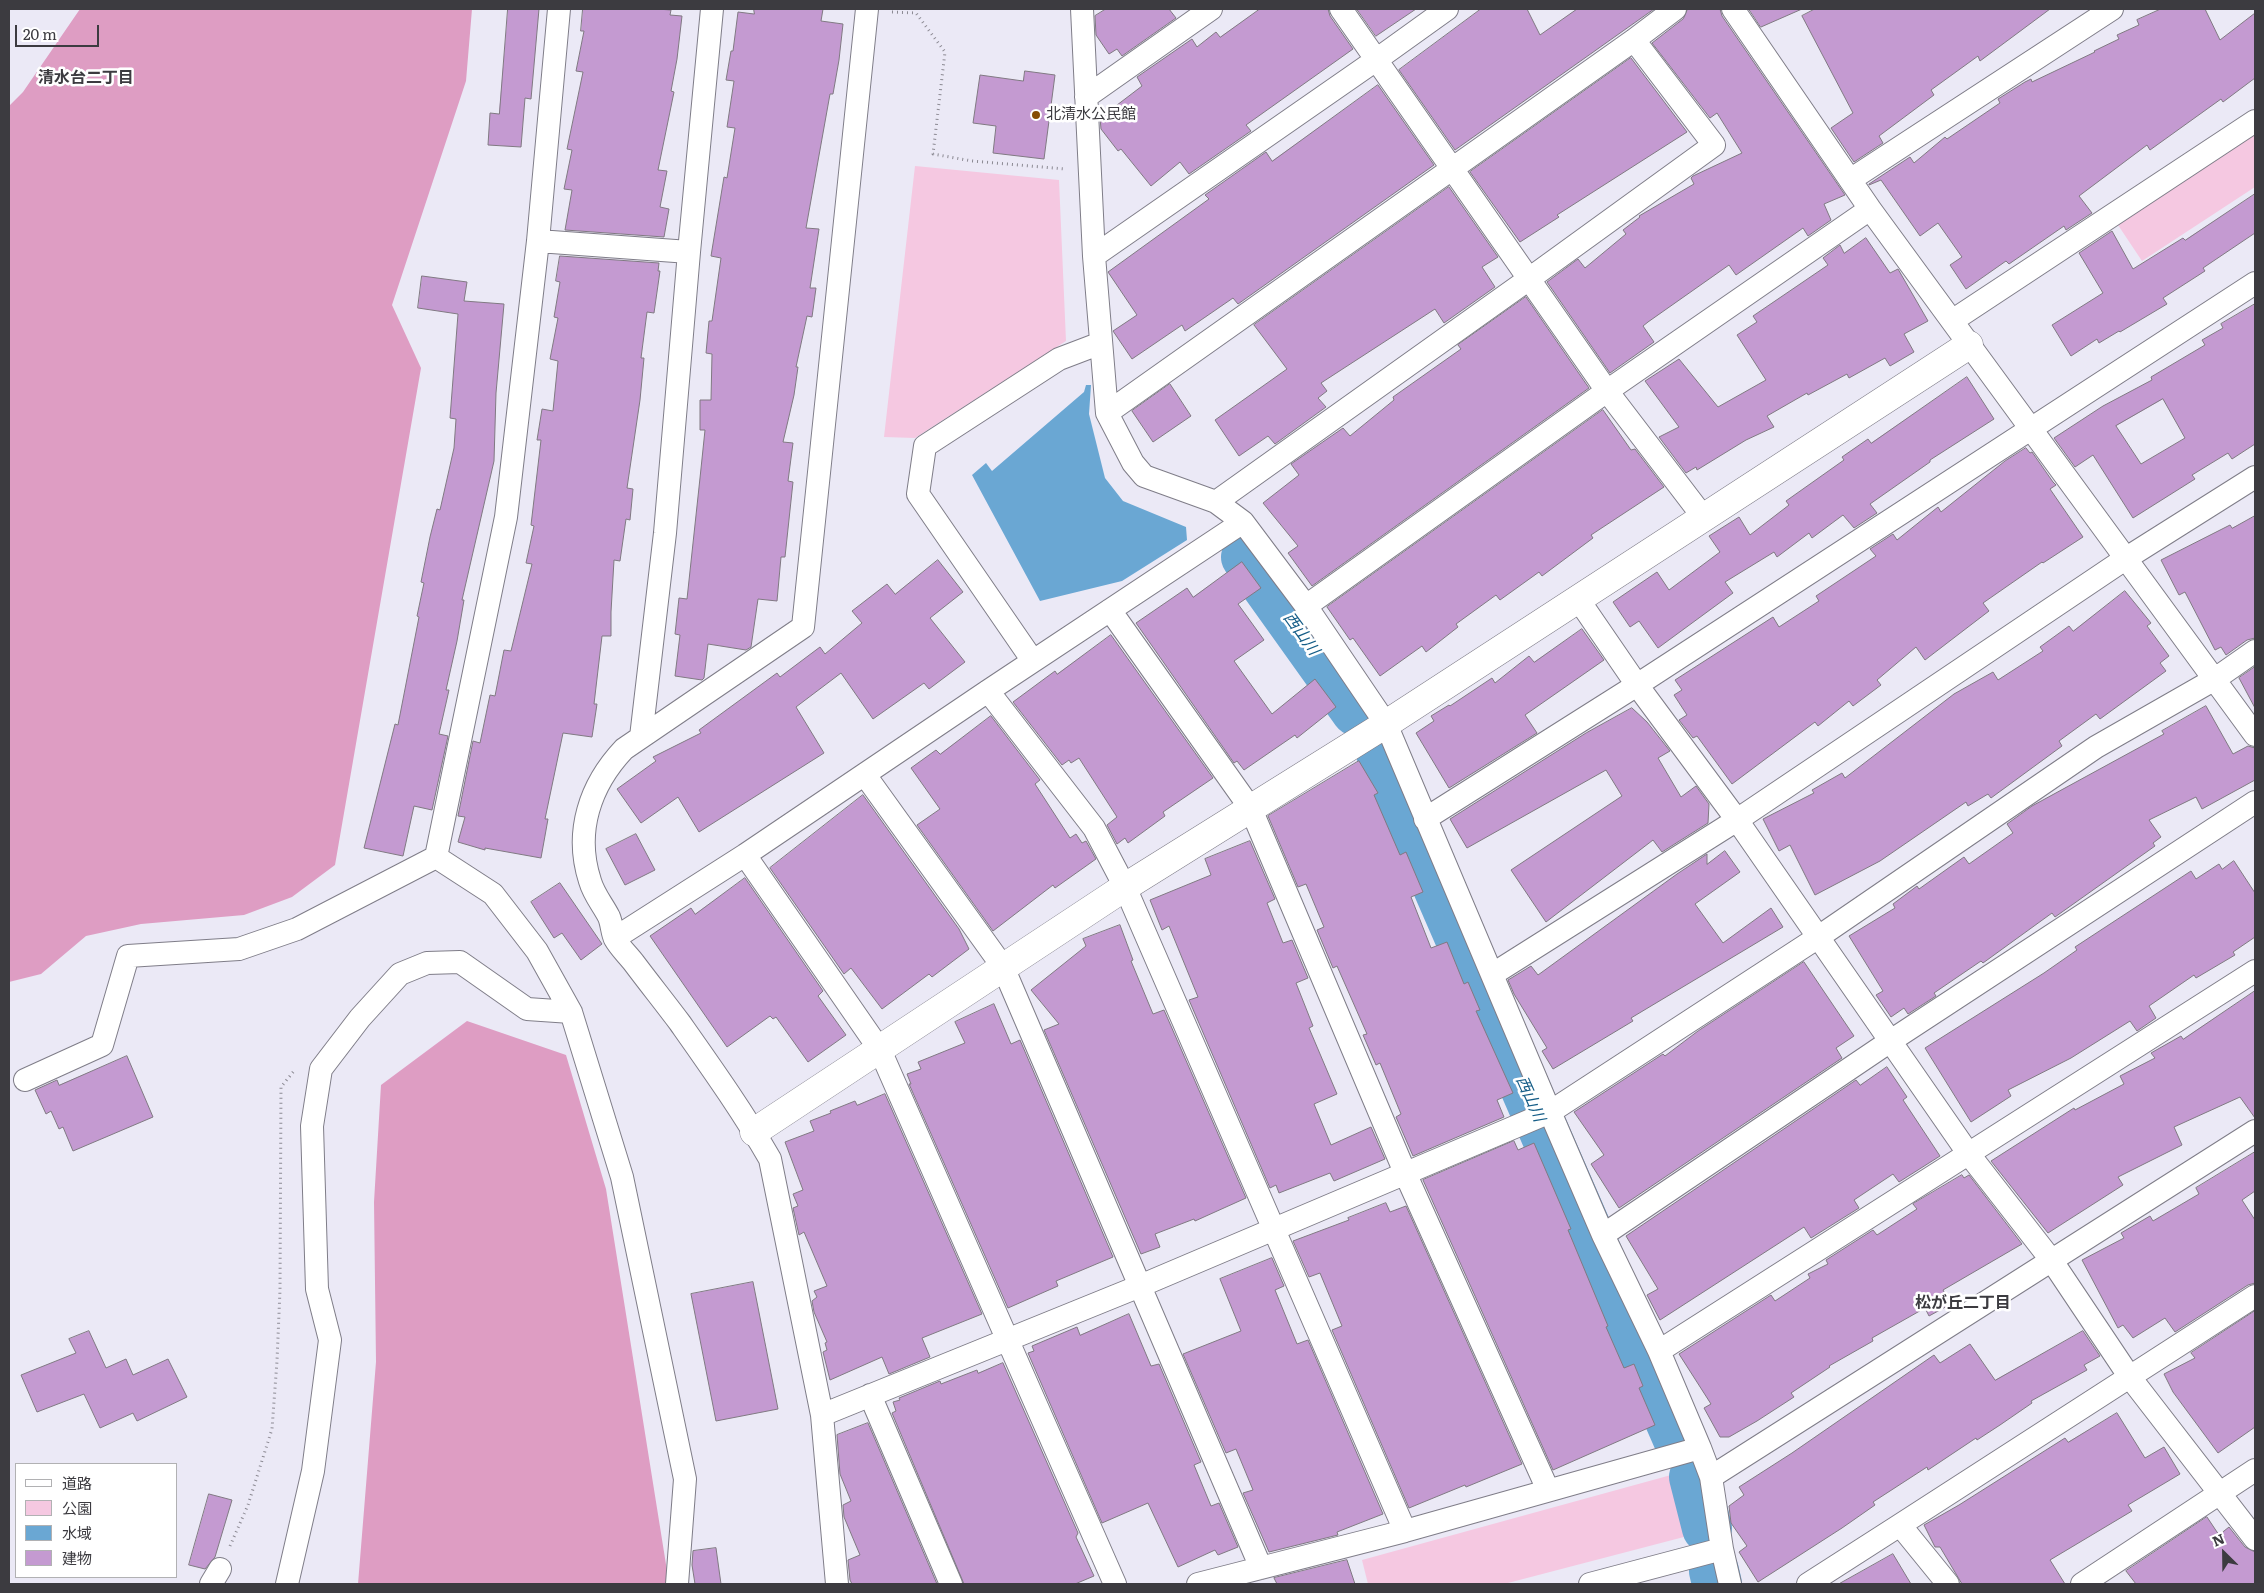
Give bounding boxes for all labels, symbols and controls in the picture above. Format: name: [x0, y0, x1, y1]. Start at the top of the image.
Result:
scale bar: [18, 15, 101, 47]
text: 20 m: [23, 22, 57, 45]
district label: 清水台二丁目: [38, 68, 134, 88]
place label: 北清水公民館: [1046, 106, 1136, 124]
marker: 北清水公民館: [1030, 109, 1042, 121]
water label: 西山川: [1279, 609, 1323, 659]
water label: 西山川: [1511, 1073, 1549, 1125]
district label: 松が丘二丁目: [1915, 1293, 2011, 1313]
legend: [15, 1463, 178, 1578]
text: 道路: [62, 1471, 92, 1494]
text: 公園: [62, 1496, 92, 1519]
text: 水域: [62, 1521, 92, 1544]
north arrow: [2199, 1528, 2249, 1578]
text: N: [2209, 1528, 2227, 1551]
text: 建物: [62, 1546, 92, 1569]

